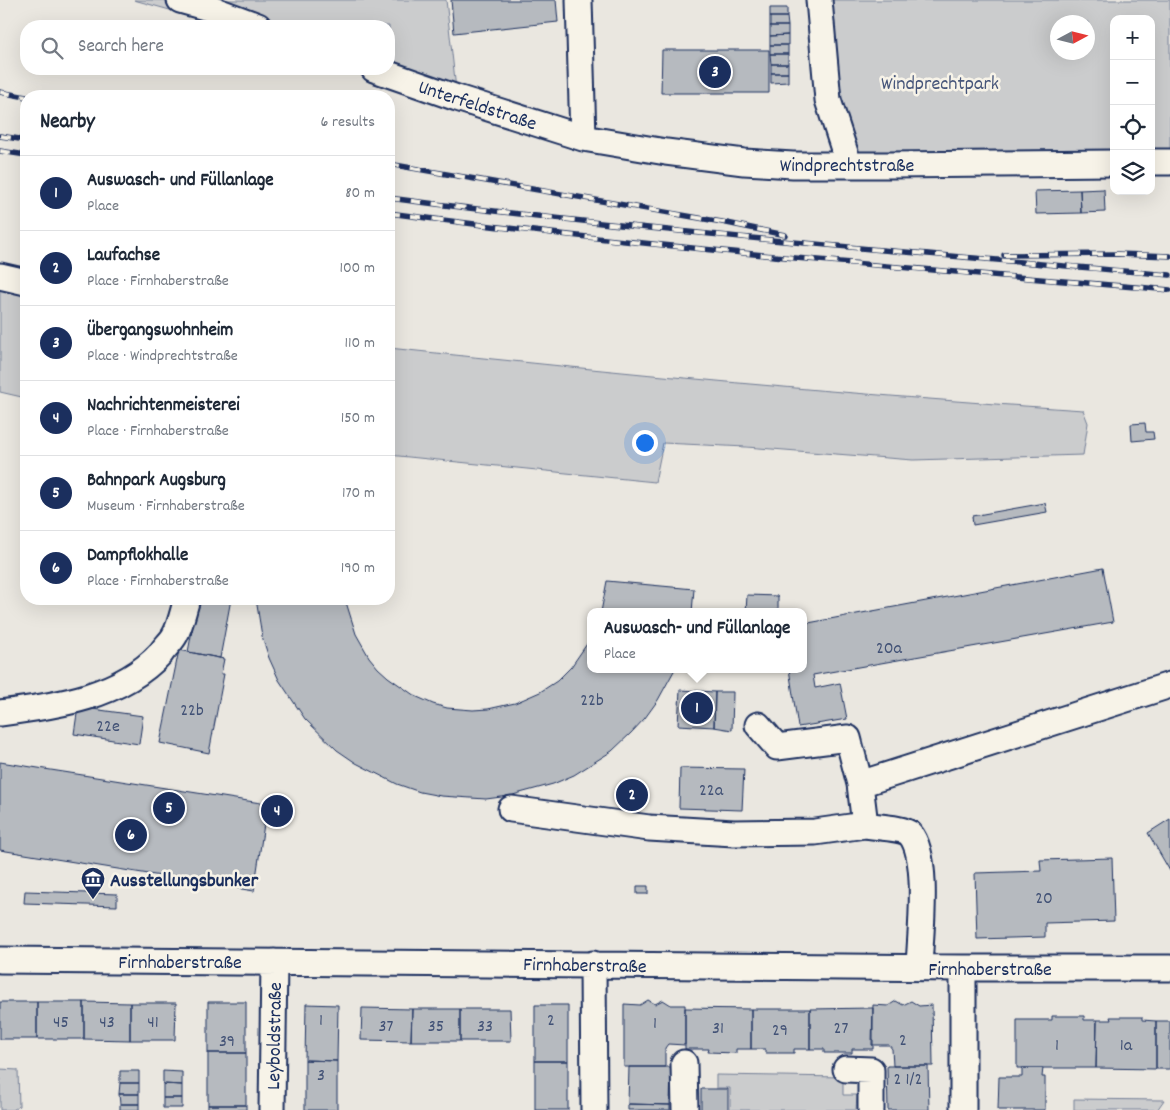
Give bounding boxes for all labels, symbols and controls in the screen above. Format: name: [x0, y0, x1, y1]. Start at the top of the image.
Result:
north arrow: [1050, 15, 1095, 60]
map controls: [1110, 15, 1155, 195]
button: +: [1110, 15, 1155, 60]
search box: [20, 20, 395, 75]
icon: search: [38, 34, 66, 62]
text: Search here: [78, 34, 164, 61]
pin: 3: [699, 53, 731, 91]
button: −: [1110, 60, 1155, 105]
park label: Windprechtpark: [881, 71, 999, 99]
street label: Unterfeldstraße: [414, 74, 540, 139]
button: locate: [1110, 105, 1155, 150]
text: Nearby: [40, 108, 95, 138]
text: 6 results: [320, 111, 375, 134]
button: layers: [1110, 150, 1155, 195]
street label: Windprechtstraße: [780, 153, 915, 181]
text: Auswasch- und Füllanlage: [87, 168, 274, 195]
text: 1: [54, 182, 58, 205]
text: 80 m: [345, 182, 375, 205]
text: Place: [87, 195, 119, 218]
text: Laufachse: [87, 243, 160, 270]
text: 2: [53, 257, 60, 280]
text: 100 m: [339, 257, 375, 280]
text: Place · Firnhaberstraße: [87, 270, 229, 293]
text: Übergangswohnheim: [87, 318, 233, 345]
text: 3: [52, 332, 60, 355]
text: 110 m: [345, 332, 375, 355]
text: Place · Windprechtstraße: [87, 345, 238, 368]
text: Nachrichtenmeisterei: [87, 393, 240, 420]
text: 4: [53, 407, 59, 430]
text: 150 m: [341, 407, 375, 430]
text: Place · Firnhaberstraße: [87, 420, 229, 443]
your location: [632, 430, 658, 456]
text: Bahnpark Augsburg: [87, 468, 226, 495]
text: 5: [52, 482, 60, 505]
text: 170 m: [342, 482, 375, 505]
text: Museum · Firnhaberstraße: [87, 495, 245, 518]
text: Dampflokhalle: [87, 543, 188, 570]
text: 6: [52, 557, 60, 580]
text: 190 m: [341, 557, 375, 580]
text: Place · Firnhaberstraße: [87, 570, 229, 593]
popup: [587, 608, 807, 673]
text: Auswasch- und Füllanlage: [604, 616, 790, 643]
house number: 20a: [876, 637, 903, 662]
text: Place: [604, 643, 636, 666]
house number: 22b: [580, 689, 604, 714]
pin: 1: [681, 689, 713, 727]
house number: 22b: [180, 699, 204, 724]
house number: 22e: [96, 715, 120, 740]
pin: 2: [616, 776, 648, 814]
house number: 22a: [699, 779, 724, 804]
pin: 5: [153, 789, 185, 827]
pin: 4: [261, 792, 293, 830]
pin: 6: [115, 816, 147, 854]
museum icon: Ausstellungsbunker: [80, 866, 106, 900]
place label: Ausstellungsbunker: [110, 868, 259, 896]
house number: 20: [1035, 887, 1053, 912]
street label: Firnhaberstraße: [118, 950, 242, 978]
street label: Firnhaberstraße: [523, 952, 647, 982]
street label: Firnhaberstraße: [928, 957, 1052, 985]
street label: Leyboldstraße: [261, 982, 291, 1090]
house number: 1: [319, 1009, 323, 1034]
house number: 2: [547, 1009, 555, 1034]
house number: 45: [53, 1011, 69, 1036]
house number: 43: [99, 1011, 115, 1036]
house number: 41: [147, 1011, 159, 1036]
house number: 1: [653, 1012, 657, 1037]
house number: 37: [379, 1015, 394, 1040]
house number: 35: [428, 1015, 444, 1040]
house number: 33: [477, 1015, 493, 1040]
house number: 31: [712, 1017, 724, 1042]
house number: 27: [834, 1017, 848, 1042]
house number: 29: [772, 1019, 788, 1044]
house number: 2: [899, 1029, 907, 1054]
house number: 39: [219, 1030, 235, 1055]
house number: 1: [1055, 1034, 1059, 1059]
house number: 1a: [1120, 1034, 1133, 1059]
house number: 3: [317, 1064, 325, 1089]
house number: 2 1/2: [894, 1068, 922, 1093]

